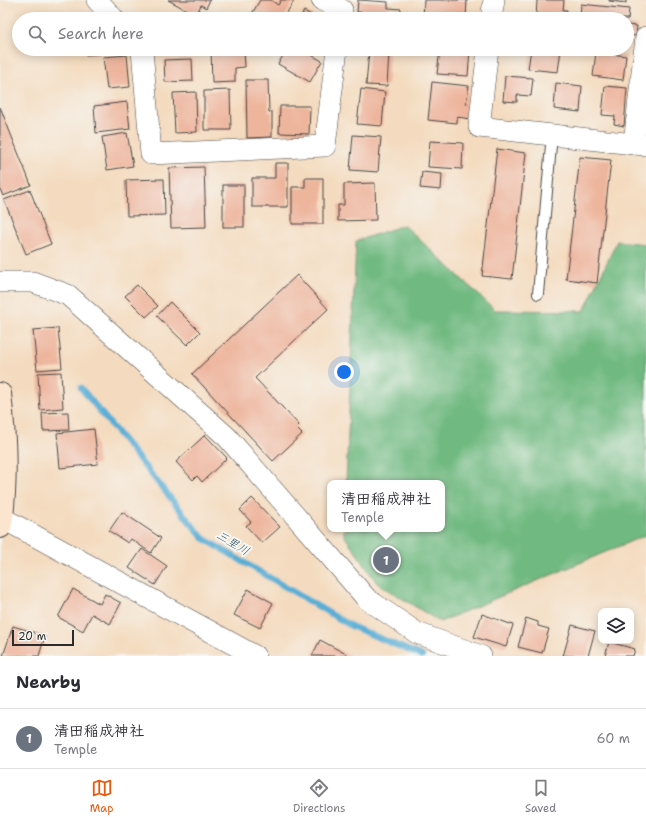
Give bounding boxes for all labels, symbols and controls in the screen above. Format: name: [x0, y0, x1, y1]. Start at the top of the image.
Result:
search box: [12, 12, 634, 56]
icon: search: [26, 23, 48, 45]
text: Search here: [58, 24, 144, 44]
your location: [334, 362, 354, 382]
popup: [327, 480, 445, 532]
text: 清田稲成神社: [341, 489, 431, 509]
text: Temple: [341, 509, 384, 526]
water label: 三里川: [213, 527, 253, 559]
pin: 1: [373, 545, 399, 575]
map controls: [598, 608, 634, 644]
button: layers: [598, 608, 634, 644]
scale bar: [12, 628, 74, 647]
text: 20 m: [18, 629, 46, 644]
text: Nearby: [16, 671, 81, 693]
text: 清田稲成神社: [54, 721, 144, 741]
text: 1: [26, 730, 32, 747]
text: 60 m: [597, 730, 630, 747]
text: Temple: [54, 741, 97, 758]
tab: Map: [90, 777, 113, 816]
tab: Directions: [293, 777, 345, 816]
tab: Saved: [525, 777, 556, 816]

